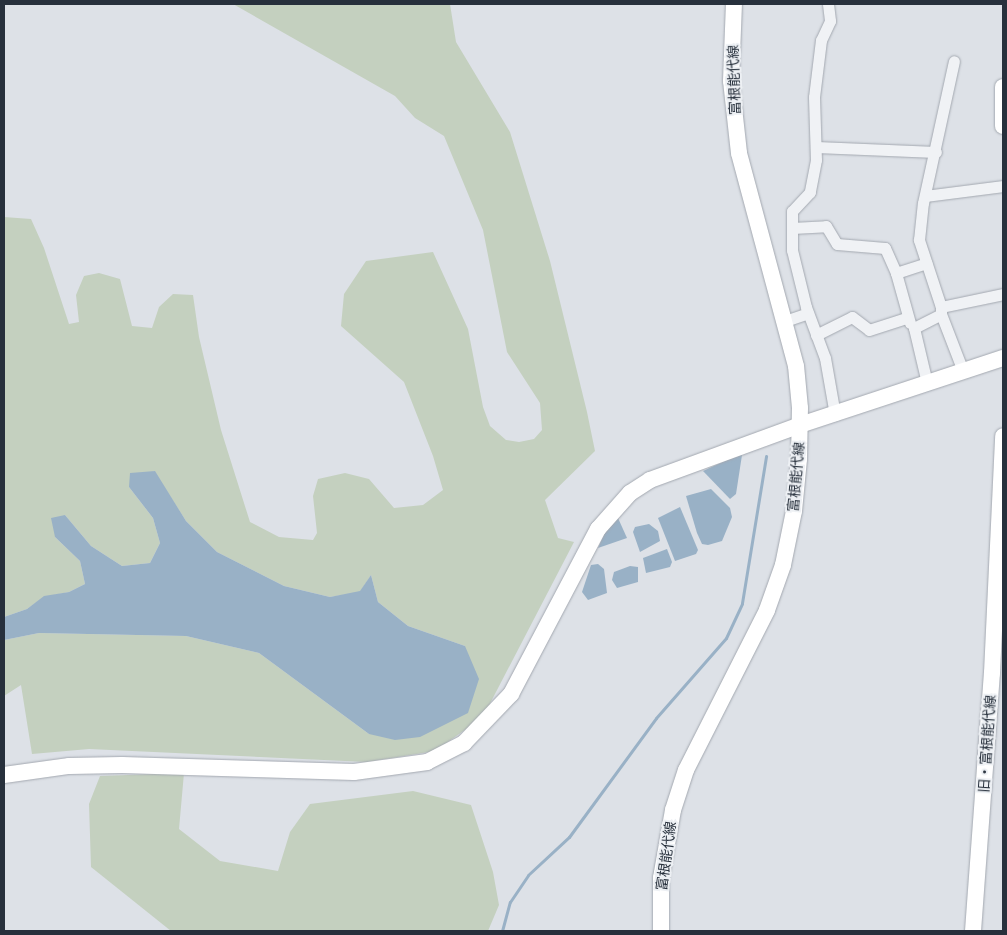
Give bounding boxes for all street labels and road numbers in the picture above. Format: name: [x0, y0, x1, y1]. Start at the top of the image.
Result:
street label: 富根能代線: [724, 45, 744, 115]
street label: 富根能代線: [785, 441, 807, 513]
street label: 旧・富根能代線: [975, 695, 999, 793]
street label: 富根能代線: [653, 820, 679, 892]

